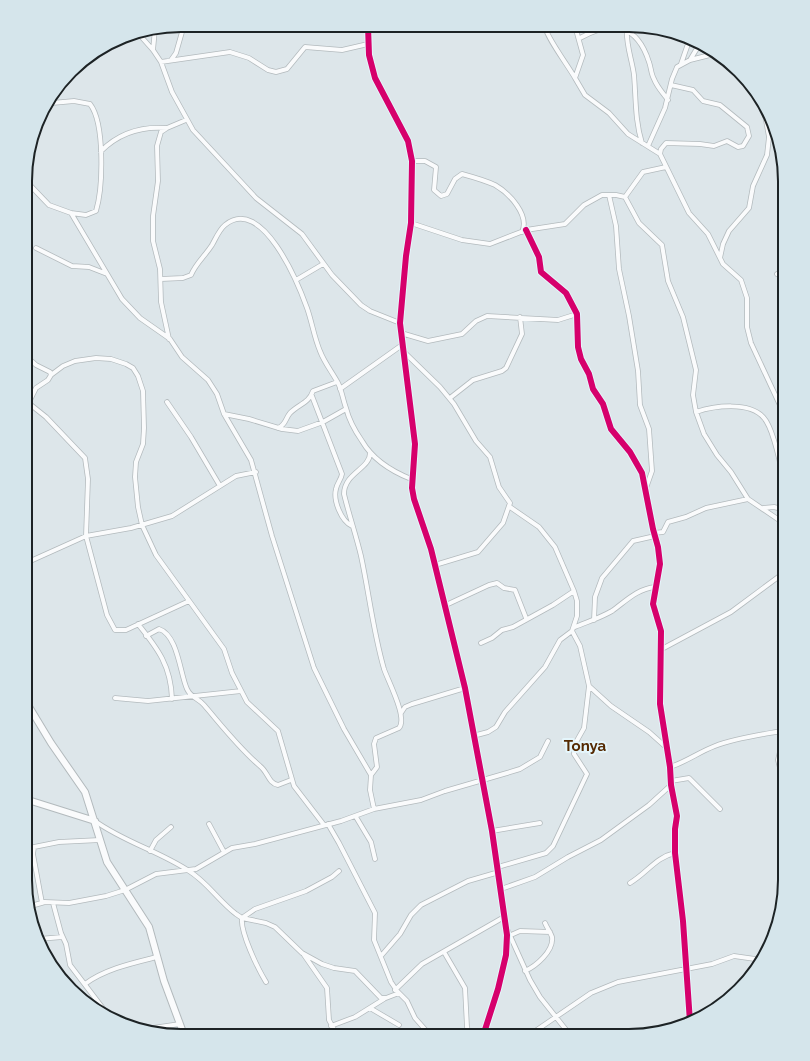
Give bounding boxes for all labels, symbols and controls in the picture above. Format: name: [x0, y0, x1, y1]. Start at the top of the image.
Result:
district label: Tonya: [564, 737, 607, 755]

